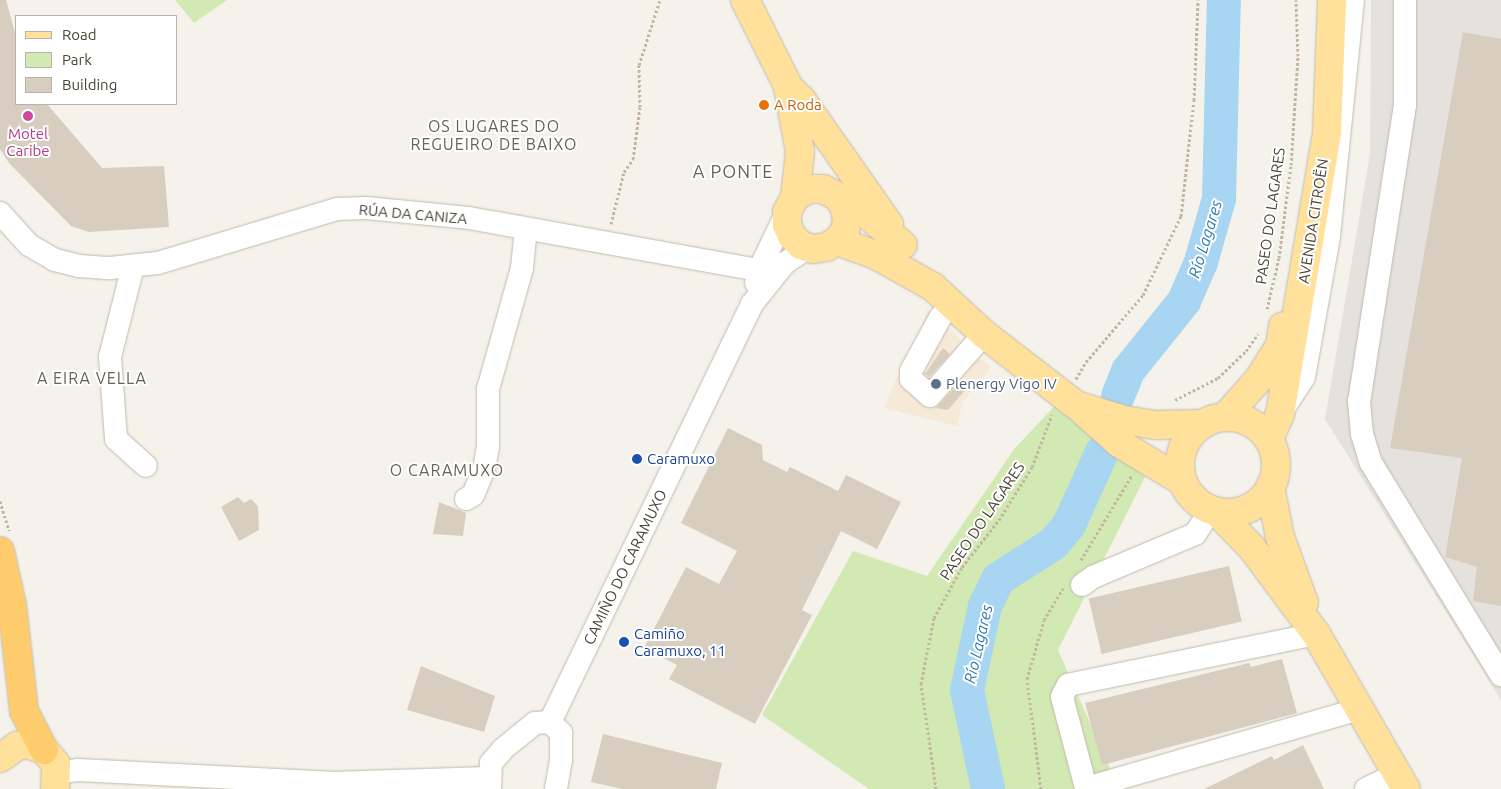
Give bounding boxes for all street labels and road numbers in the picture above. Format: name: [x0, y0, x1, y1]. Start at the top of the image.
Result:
street label: PASEO DO LAGARES: [1251, 146, 1289, 286]
street label: AVENIDA CITROËN: [1294, 157, 1332, 285]
street label: RÚA DA CANIZA: [358, 200, 468, 228]
street label: PASEO DO LAGARES: [936, 459, 1028, 583]
street label: CAMIÑO DO CARAMUXO: [580, 486, 670, 648]

